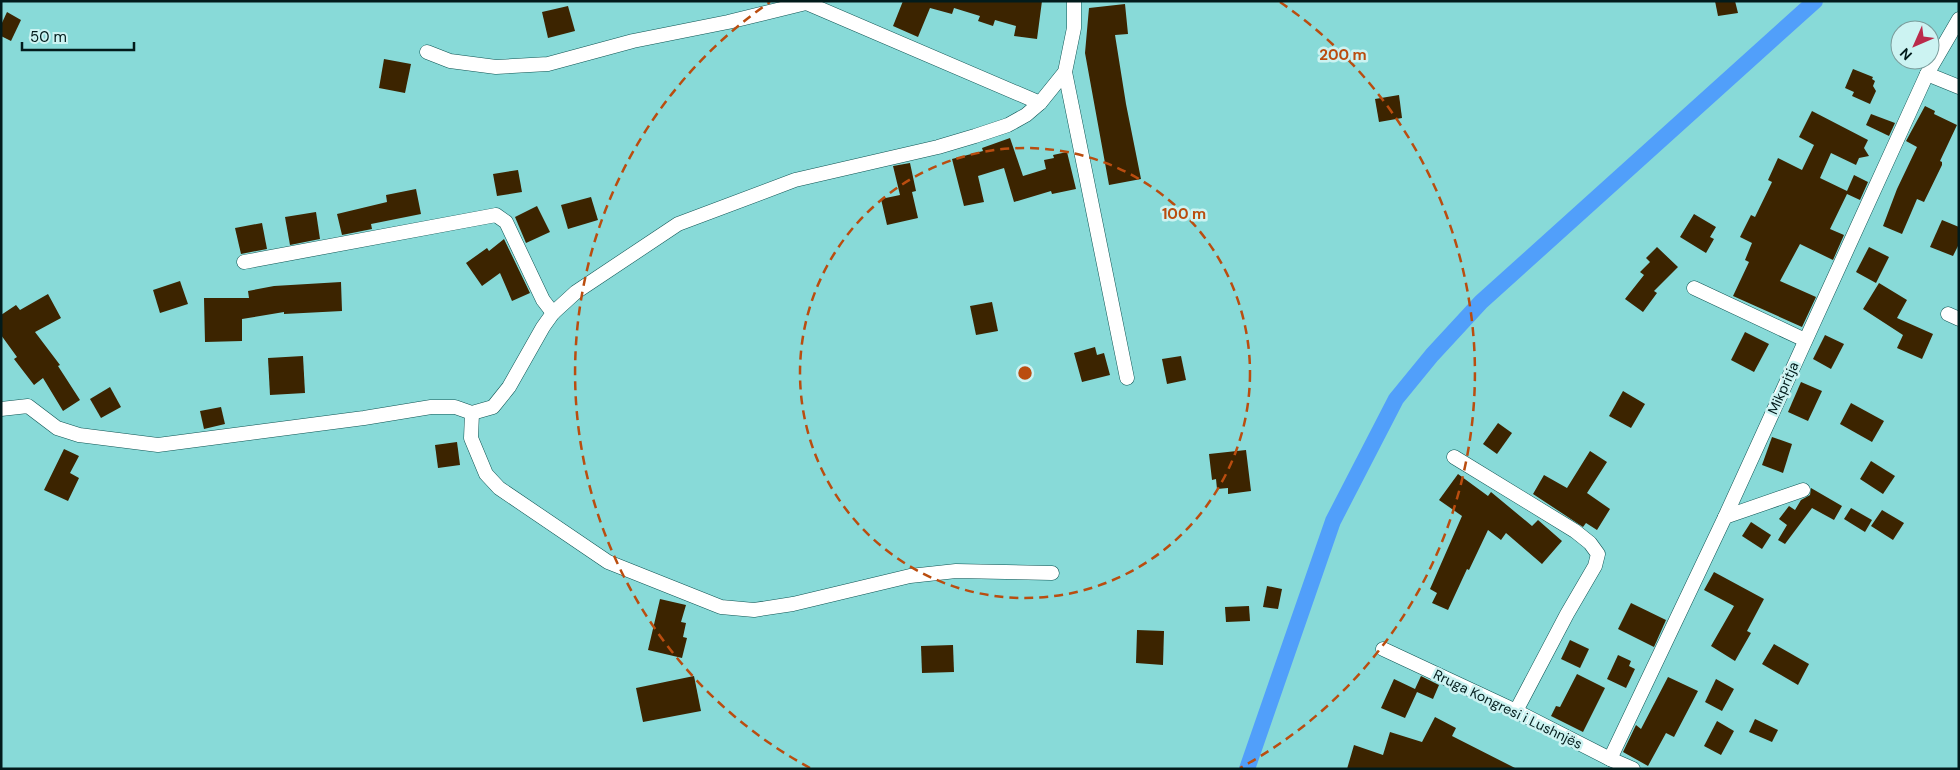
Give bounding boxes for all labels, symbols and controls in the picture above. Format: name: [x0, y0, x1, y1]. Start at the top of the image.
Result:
scale bar: [22, 20, 135, 52]
north arrow: [1890, 20, 1940, 70]
text: 50 m: [30, 27, 67, 47]
text: N: [1896, 44, 1916, 64]
text: 200 m: [1319, 45, 1367, 65]
text: 100 m: [1162, 204, 1206, 224]
street label: Mikpritja: [1763, 359, 1803, 417]
centre of rings: [1016, 364, 1034, 382]
street label: Rruga Kongresi i Lushnjës: [1431, 665, 1585, 753]

